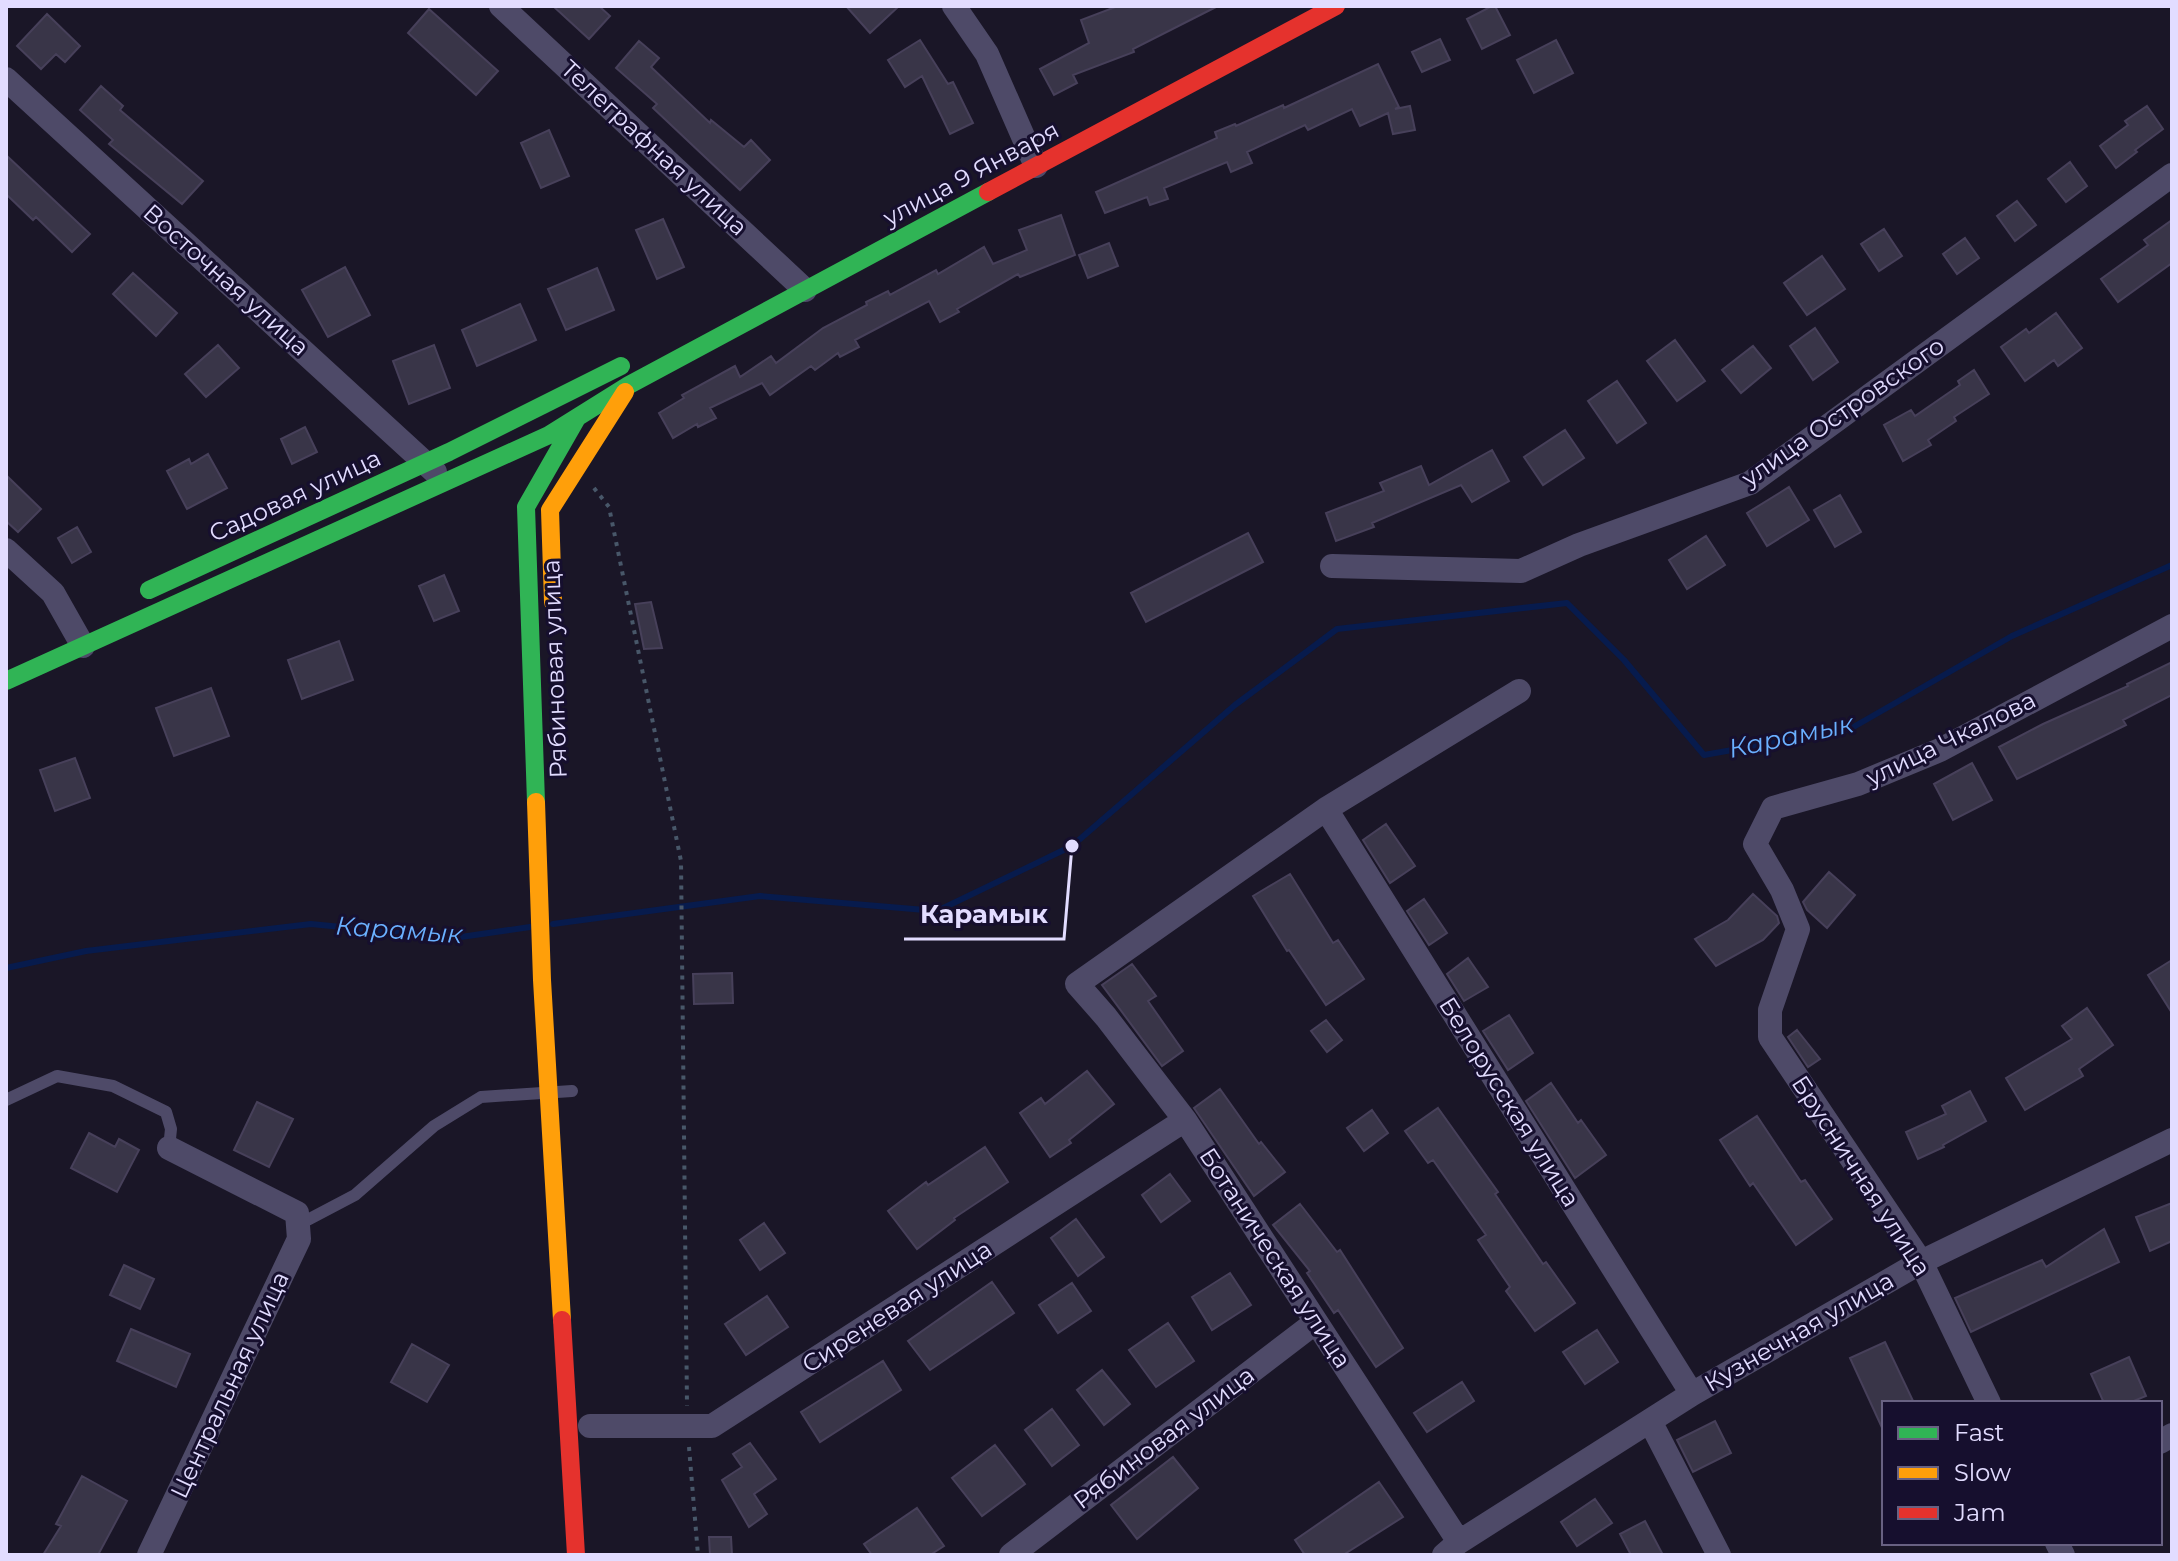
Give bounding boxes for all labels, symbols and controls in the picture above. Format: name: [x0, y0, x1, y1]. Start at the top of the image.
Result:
street label: Телеграфная улица: [555, 54, 753, 241]
street label: улица 9 Января: [877, 115, 1064, 233]
street label: Восточная улица: [138, 198, 315, 362]
street label: улица Островского: [1735, 331, 1950, 493]
street label: Садовая улица: [204, 443, 385, 548]
street label: Рябиновая улица: [536, 559, 573, 779]
street label: улица Чкалова: [1860, 685, 2040, 793]
water label: Карамык: [1725, 707, 1857, 765]
callout: Карамык: [904, 889, 1064, 939]
text: Карамык: [920, 898, 1048, 930]
water label: Карамык: [334, 910, 464, 950]
street label: Белорусская улица: [1433, 992, 1586, 1212]
street label: Брусничная улица: [1786, 1070, 1937, 1281]
street label: Ботаническая улица: [1193, 1142, 1357, 1373]
street label: Сиреневая улица: [796, 1234, 997, 1379]
street label: Кузнечная улица: [1699, 1266, 1899, 1398]
street label: Центральная улица: [164, 1267, 295, 1503]
street label: Рябиновая улица: [1068, 1360, 1260, 1515]
legend: [1882, 1401, 2162, 1545]
text: Fast: [1954, 1418, 2005, 1447]
text: Slow: [1954, 1458, 2011, 1487]
text: Jam: [1953, 1498, 2006, 1527]

